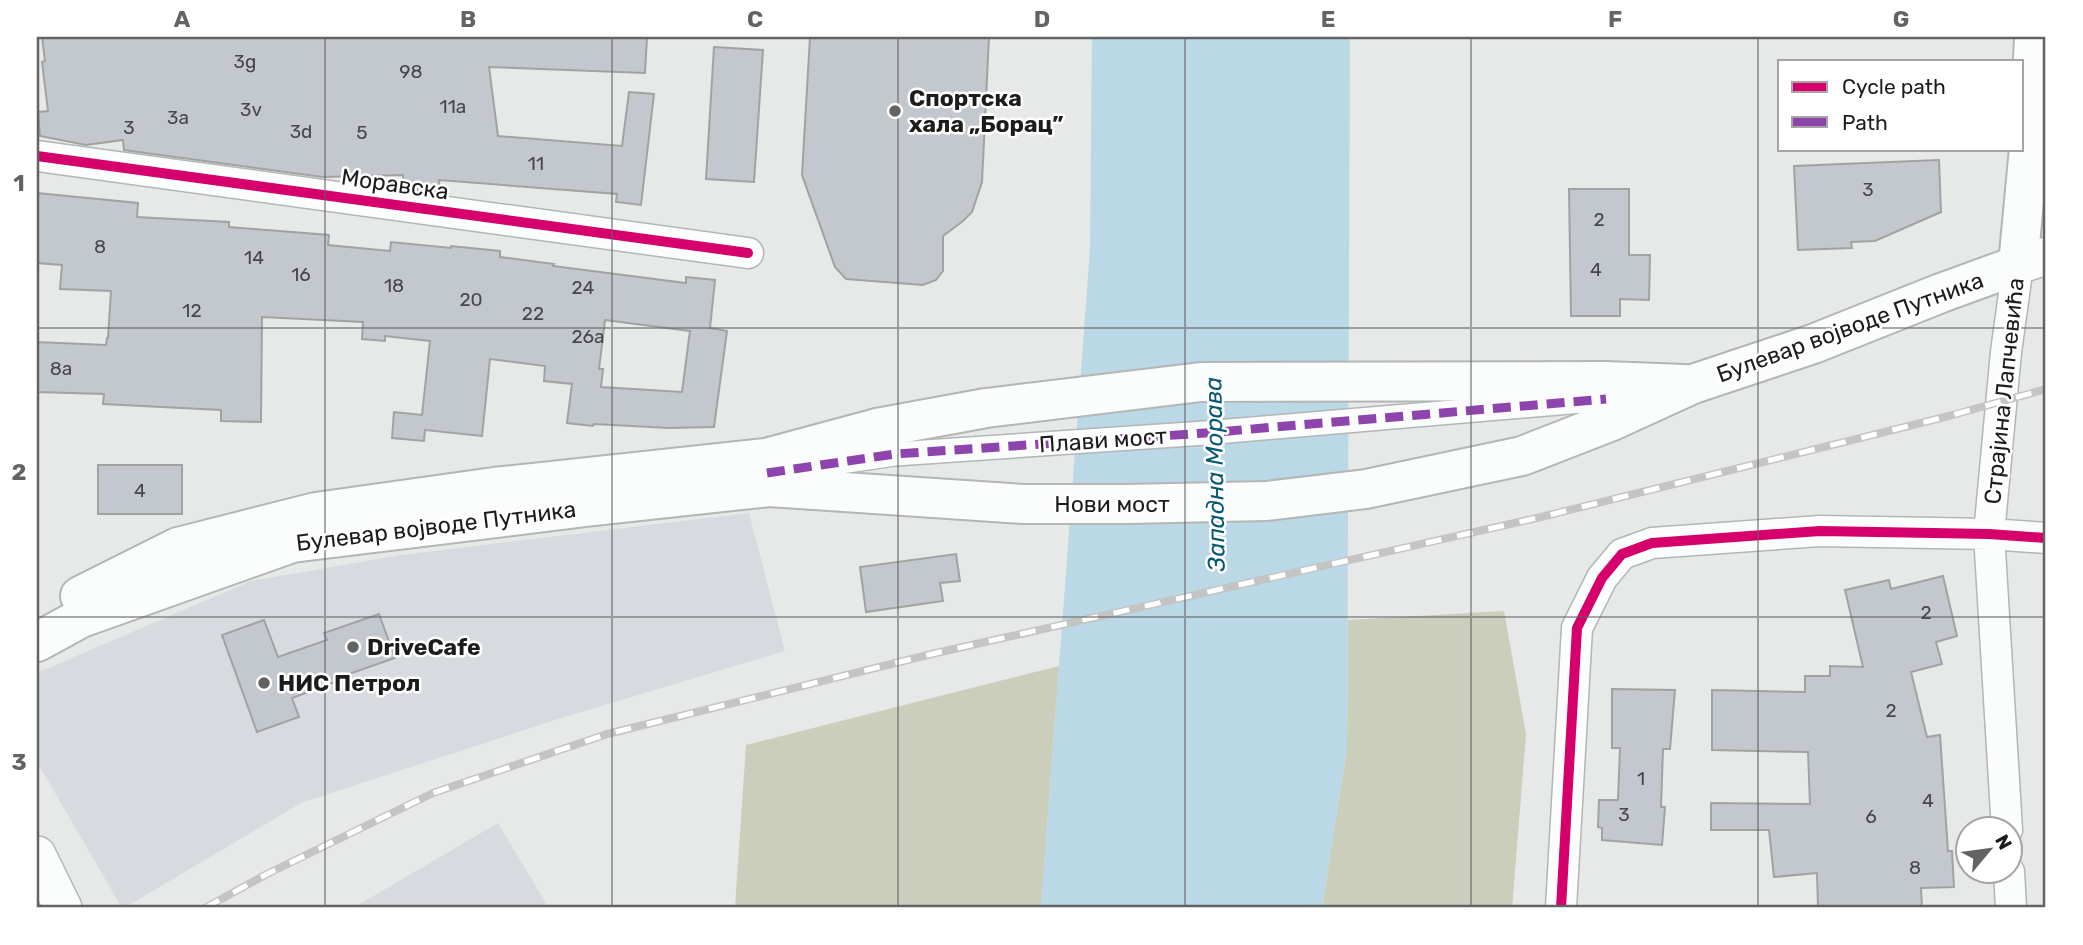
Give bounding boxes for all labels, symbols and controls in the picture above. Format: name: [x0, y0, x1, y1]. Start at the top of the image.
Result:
text: A: [174, 5, 191, 33]
text: B: [460, 5, 476, 33]
text: C: [747, 5, 763, 33]
text: D: [1034, 5, 1050, 33]
text: E: [1321, 5, 1335, 33]
text: F: [1608, 5, 1622, 33]
text: G: [1893, 5, 1909, 33]
house number: 3g: [234, 50, 256, 73]
house number: 98: [399, 60, 423, 83]
legend: [1778, 60, 2024, 150]
text: Cycle path: [1842, 74, 1946, 99]
place label: Спортска хала „Борац”: [909, 84, 1063, 138]
house number: 11a: [440, 95, 466, 118]
house number: 3v: [240, 98, 262, 121]
marker: Спортска хала „Борац”: [887, 103, 903, 119]
house number: 3a: [167, 106, 189, 129]
text: Path: [1842, 110, 1888, 135]
house number: 3: [123, 116, 135, 139]
house number: 3d: [290, 120, 312, 143]
house number: 5: [356, 121, 368, 144]
house number: 11: [528, 152, 544, 175]
street label: Моравска: [339, 163, 451, 205]
text: 1: [13, 169, 25, 197]
house number: 3: [1862, 178, 1874, 201]
house number: 2: [1593, 208, 1605, 231]
house number: 8: [94, 235, 106, 258]
house number: 14: [244, 246, 264, 269]
house number: 4: [1590, 258, 1602, 281]
house number: 16: [291, 263, 311, 286]
street label: Булевар војводе Путника: [1713, 266, 1987, 388]
house number: 18: [384, 274, 404, 297]
house number: 24: [572, 276, 595, 299]
street label: Страјина Лапчевића: [1978, 276, 2030, 506]
house number: 20: [459, 288, 483, 311]
house number: 12: [182, 299, 202, 322]
house number: 22: [522, 302, 544, 325]
house number: 26a: [571, 325, 605, 348]
house number: 8a: [50, 357, 72, 380]
water label: Западна Морава: [1199, 376, 1231, 573]
street label: Плави мост: [1038, 422, 1168, 458]
text: 2: [12, 458, 26, 486]
house number: 4: [134, 479, 146, 502]
street label: Нови мост: [1054, 490, 1170, 518]
street label: Булевар војводе Путника: [294, 495, 578, 557]
house number: 2: [1920, 601, 1932, 624]
place label: DriveCafe: [367, 633, 481, 661]
marker: DriveCafe: [345, 639, 361, 655]
place label: НИС Петрол: [278, 669, 420, 697]
marker: НИС Петрол: [256, 675, 272, 691]
house number: 2: [1885, 699, 1897, 722]
text: 3: [11, 748, 27, 776]
house number: 1: [1637, 767, 1645, 790]
house number: 4: [1922, 789, 1934, 812]
house number: 3: [1618, 803, 1630, 826]
house number: 6: [1865, 805, 1877, 828]
north arrow: [1954, 816, 2024, 886]
text: N: [1990, 830, 2017, 854]
house number: 8: [1909, 856, 1921, 879]

